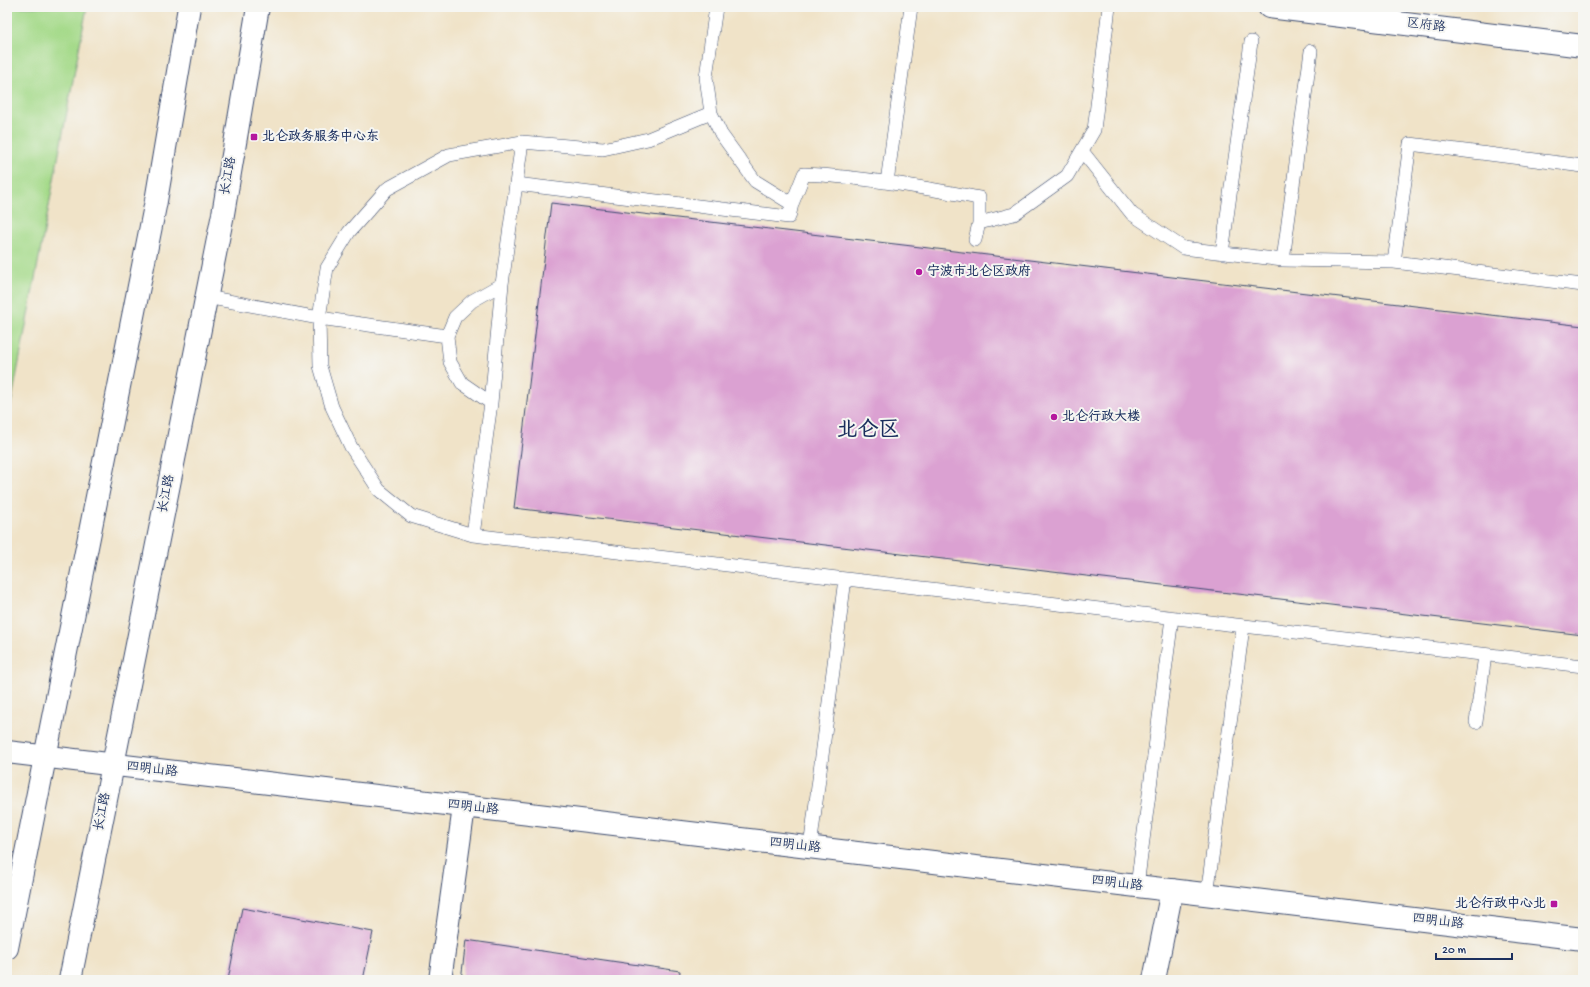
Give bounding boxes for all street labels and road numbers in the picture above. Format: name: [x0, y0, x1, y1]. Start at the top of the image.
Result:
street label: 区府路: [1406, 15, 1446, 36]
street label: 长江路: [217, 155, 240, 197]
street label: 长江路: [155, 473, 178, 515]
street label: 四明山路: [125, 758, 179, 781]
street label: 长江路: [91, 791, 114, 833]
street label: 四明山路: [446, 796, 500, 819]
street label: 四明山路: [768, 834, 822, 857]
street label: 四明山路: [1090, 872, 1144, 895]
street label: 四明山路: [1411, 910, 1465, 933]

